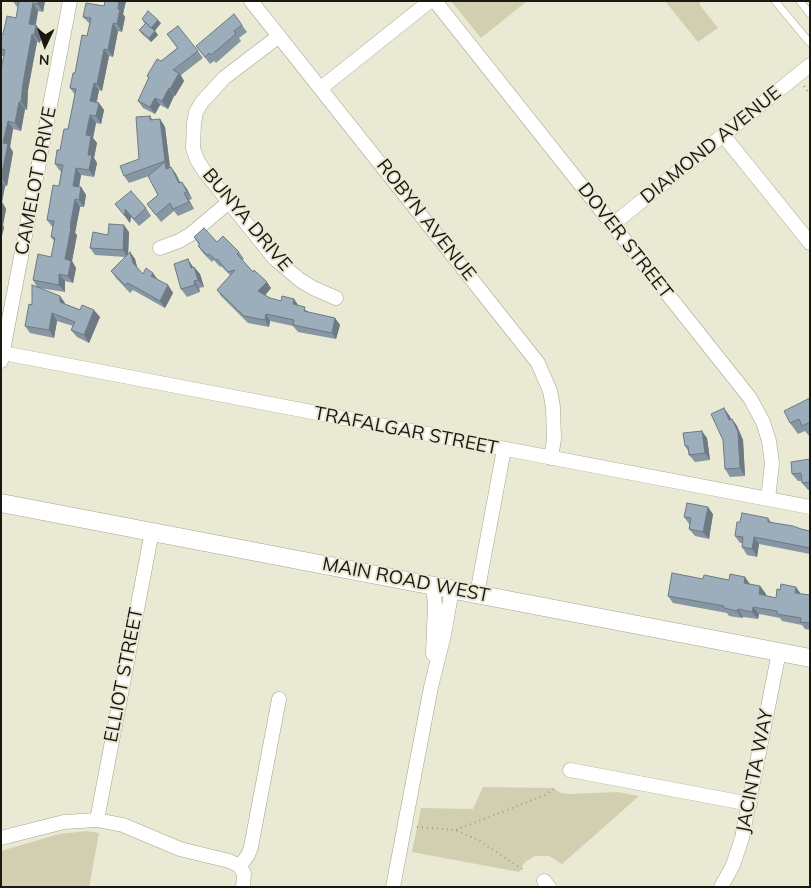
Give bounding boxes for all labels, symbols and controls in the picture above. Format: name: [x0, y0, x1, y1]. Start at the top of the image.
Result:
north arrow: [20, 20, 70, 70]
text: N: [38, 51, 50, 69]
street label: DIAMOND AVENUE: [636, 81, 786, 209]
street label: CAMELOT DRIVE: [10, 105, 62, 257]
street label: ROBYN AVENUE: [371, 155, 481, 285]
street label: BUNYA DRIVE: [197, 164, 297, 276]
street label: DOVER STREET: [573, 178, 677, 304]
street label: TRAFALGAR STREET: [312, 402, 500, 460]
street label: MAIN ROAD WEST: [320, 553, 492, 607]
street label: ELLIOT STREET: [100, 606, 148, 744]
street label: JACINTA WAY: [732, 707, 778, 835]

